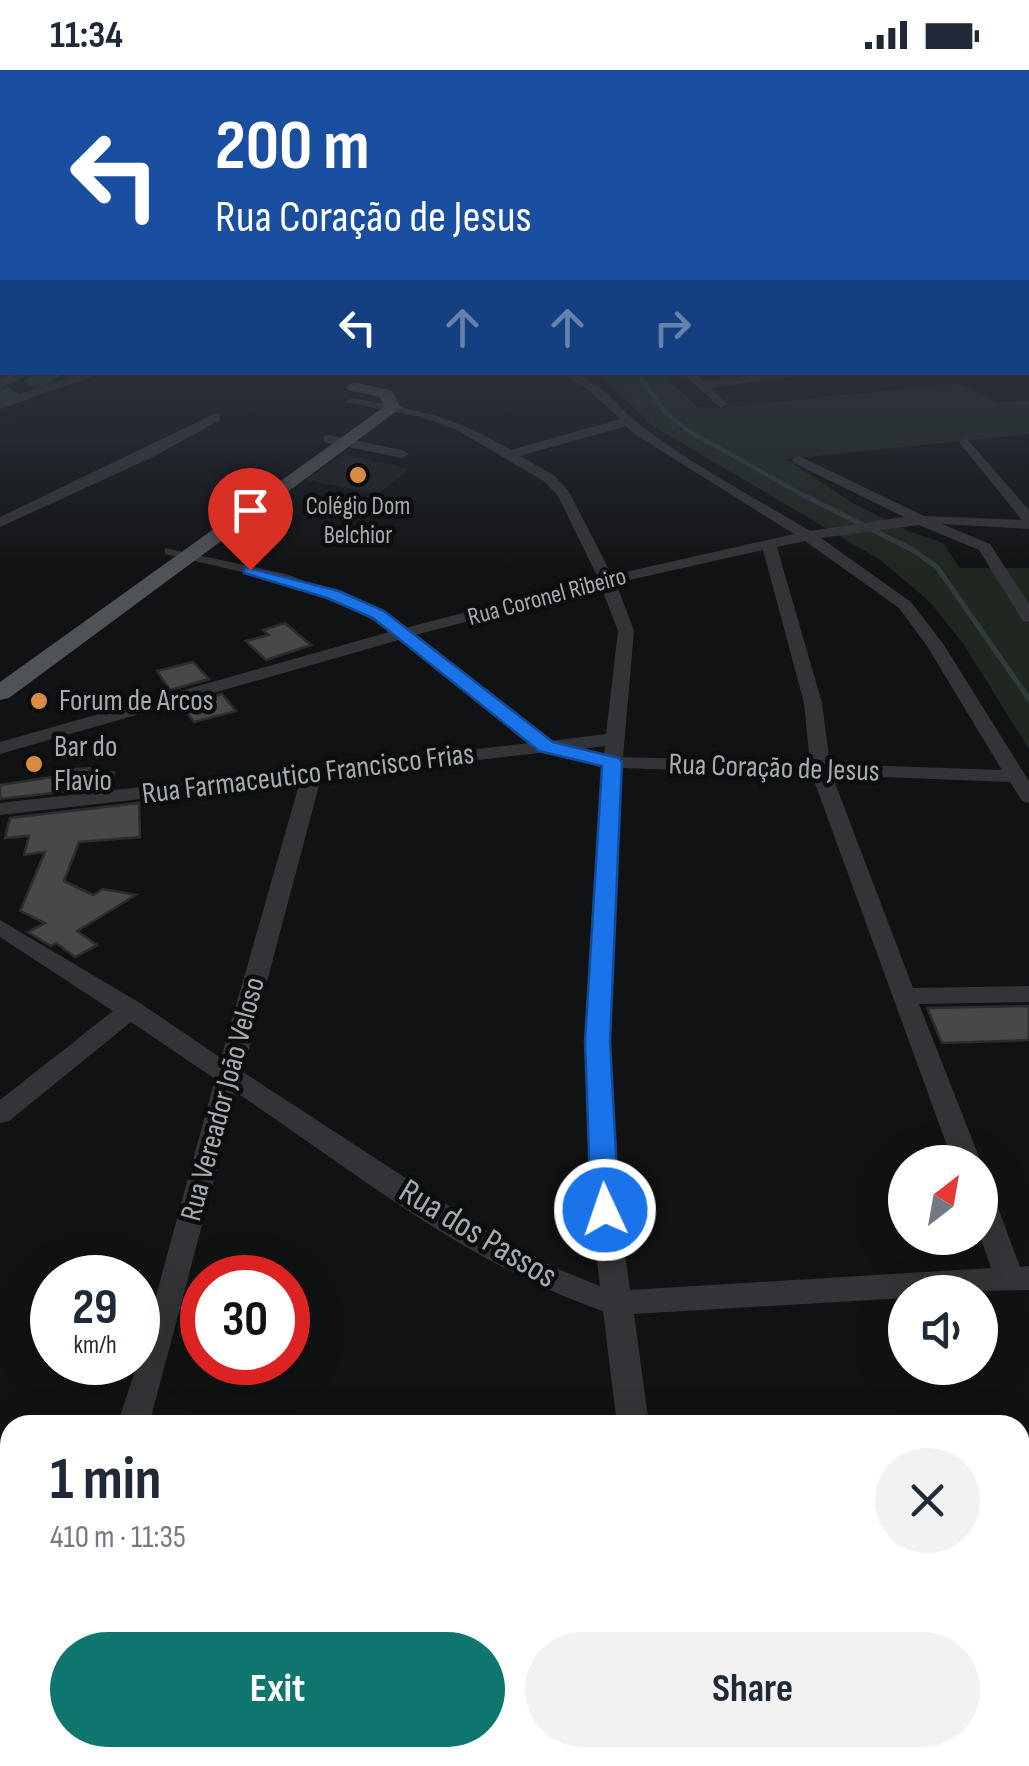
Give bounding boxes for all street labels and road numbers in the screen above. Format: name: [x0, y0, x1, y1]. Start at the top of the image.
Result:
street label: Rua Coronel Ribeiro: [464, 561, 630, 633]
street label: Rua Farmaceutico Francisco Frias: [140, 736, 476, 812]
street label: Rua Coração de Jesus: [668, 746, 880, 790]
street label: Rua Vereador João Veloso: [173, 973, 273, 1225]
street label: Rua dos Passos: [391, 1170, 565, 1298]

